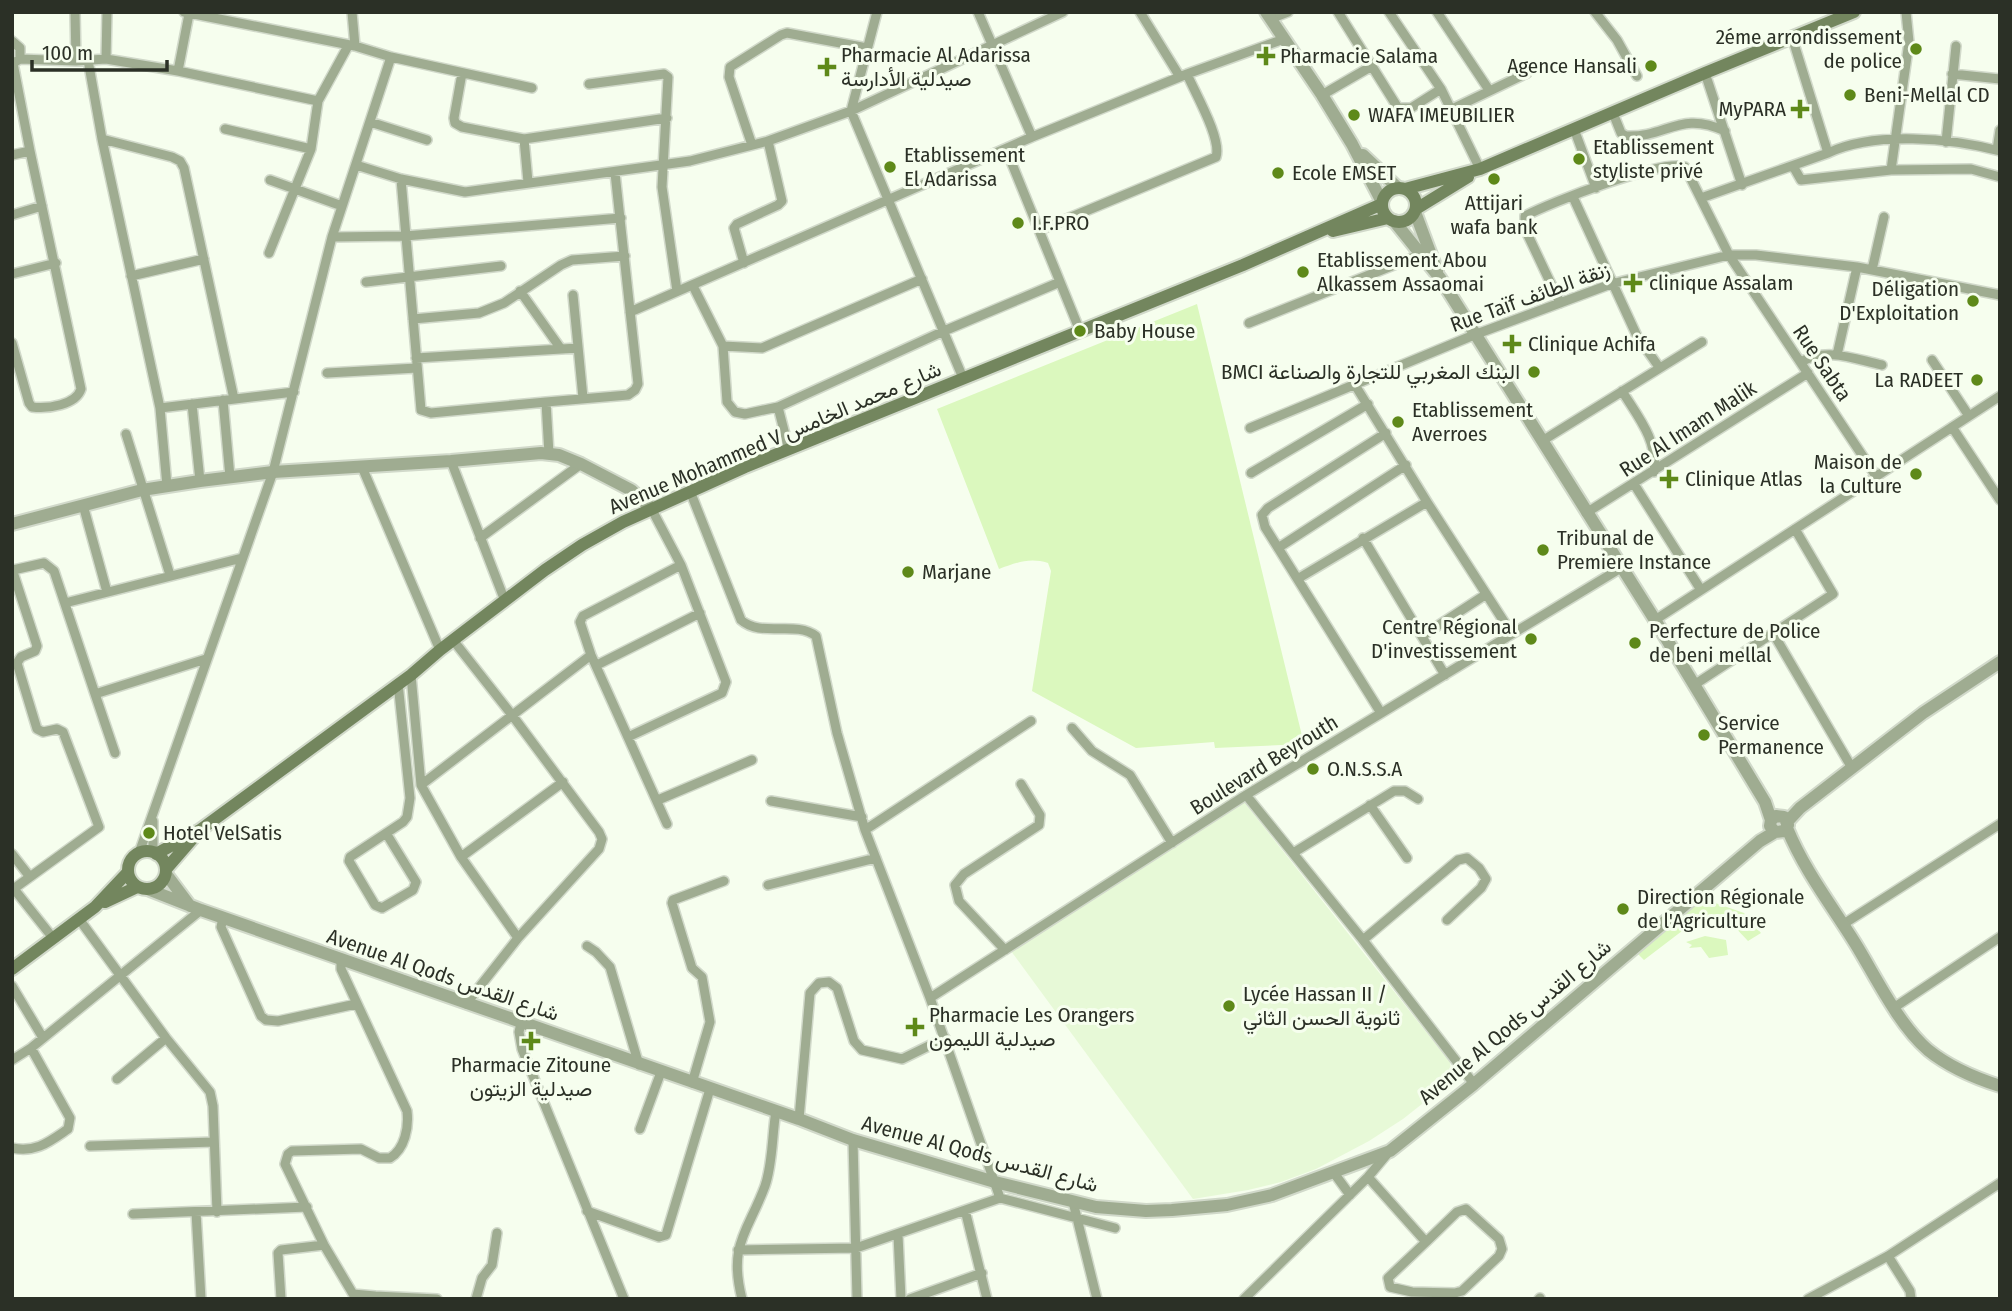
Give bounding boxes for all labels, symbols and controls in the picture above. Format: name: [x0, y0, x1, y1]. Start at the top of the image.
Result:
place label: 2éme arrondissement de police: [1716, 24, 1902, 74]
scale bar: [32, 28, 166, 72]
text: 100 m: [42, 40, 93, 66]
marker: 2éme arrondissement de police: [1908, 41, 1924, 57]
place label: Pharmacie Al Adarissa صيدلية الأدارسة: [841, 42, 1031, 92]
place label: Pharmacie Salama: [1280, 43, 1438, 69]
marker: Pharmacie Salama: [1258, 48, 1274, 64]
place label: Agence Hansali: [1507, 53, 1637, 79]
marker: Agence Hansali: [1643, 58, 1659, 74]
marker: Pharmacie Al Adarissa صيدلية الأدارسة: [819, 59, 835, 75]
place label: Beni-Mellal CD: [1864, 82, 1990, 108]
marker: Beni-Mellal CD: [1842, 87, 1858, 103]
place label: MyPARA: [1718, 96, 1786, 122]
marker: MyPARA: [1792, 101, 1808, 117]
place label: WAFA IMEUBILIER: [1368, 102, 1515, 128]
marker: WAFA IMEUBILIER: [1346, 107, 1362, 123]
place label: Etablissement styliste privé: [1593, 134, 1714, 184]
place label: Etablissement El Adarissa: [904, 142, 1025, 192]
marker: Etablissement styliste privé: [1571, 151, 1587, 167]
marker: Etablissement El Adarissa: [882, 159, 898, 175]
place label: Ecole EMSET: [1292, 160, 1397, 186]
marker: Ecole EMSET: [1270, 165, 1286, 181]
marker: Attijari wafa bank: [1486, 171, 1502, 187]
place label: Attijari wafa bank: [1450, 190, 1538, 240]
place label: I.F.PRO: [1032, 210, 1089, 236]
marker: I.F.PRO: [1010, 215, 1026, 231]
place label: Etablissement Abou Alkassem Assaomai: [1317, 247, 1487, 297]
street label: Rue Taïf زنقة الطائف: [1447, 256, 1613, 338]
marker: Etablissement Abou Alkassem Assaomai: [1295, 264, 1311, 280]
place label: clinique Assalam: [1649, 270, 1793, 296]
marker: clinique Assalam: [1623, 273, 1643, 293]
place label: Déligation D'Exploitation: [1839, 276, 1959, 326]
marker: Déligation D'Exploitation: [1965, 293, 1981, 309]
place label: Baby House: [1094, 318, 1195, 344]
street label: Rue Sabta: [1787, 320, 1857, 406]
marker: Baby House: [1072, 323, 1088, 339]
place label: Clinique Achifa: [1528, 331, 1656, 357]
marker: Clinique Achifa: [1502, 334, 1522, 354]
street label: Avenue Mohammed V شارع محمد الخامس: [605, 356, 946, 521]
place label: BMCI البنك المغربي للتجارة والصناعة: [1221, 359, 1520, 389]
marker: BMCI البنك المغربي للتجارة والصناعة: [1526, 364, 1542, 380]
place label: La RADEET: [1875, 367, 1963, 393]
marker: La RADEET: [1969, 372, 1985, 388]
street label: Rue Al Imam Malik: [1615, 375, 1761, 483]
place label: Etablissement Averroes: [1412, 397, 1533, 447]
marker: Etablissement Averroes: [1390, 414, 1406, 430]
place label: Maison de la Culture: [1814, 449, 1902, 499]
place label: Clinique Atlas: [1685, 466, 1802, 492]
marker: Maison de la Culture: [1908, 466, 1924, 482]
marker: Clinique Atlas: [1659, 469, 1679, 489]
place label: Tribunal de Premiere Instance: [1557, 525, 1711, 575]
marker: Tribunal de Premiere Instance: [1535, 542, 1551, 558]
place label: Marjane: [922, 559, 991, 585]
marker: Marjane: [900, 564, 916, 580]
place label: Centre Régional D'investissement: [1371, 614, 1517, 664]
place label: Perfecture de Police de beni mellal: [1649, 618, 1820, 668]
marker: Centre Régional D'investissement: [1523, 631, 1539, 647]
marker: Perfecture de Police de beni mellal: [1627, 635, 1643, 651]
street label: Boulevard Beyrouth: [1185, 709, 1343, 821]
place label: Service Permanence: [1718, 710, 1824, 760]
marker: Service Permanence: [1696, 727, 1712, 743]
place label: O.N.S.S.A: [1327, 756, 1402, 782]
marker: O.N.S.S.A: [1305, 761, 1321, 777]
place label: Hotel VelSatis: [163, 820, 282, 846]
marker: Hotel VelSatis: [141, 825, 157, 841]
place label: Direction Régionale de l'Agriculture: [1637, 884, 1804, 934]
marker: Direction Régionale de l'Agriculture: [1615, 901, 1631, 917]
street label: Avenue Al Qods شارع القدس: [323, 923, 562, 1028]
street label: Avenue Al Qods شارع القدس: [1413, 934, 1617, 1111]
place label: Lycée Hassan II / ثانوية الحسن الثاني: [1243, 981, 1400, 1035]
marker: Lycée Hassan II / ثانوية الحسن الثاني: [1221, 998, 1237, 1014]
place label: Pharmacie Les Orangers صيدلية الليمون: [929, 1002, 1135, 1052]
marker: Pharmacie Les Orangers صيدلية الليمون: [907, 1019, 923, 1035]
marker: Pharmacie Zitoune صيدلية الزيتون: [523, 1033, 539, 1049]
place label: Pharmacie Zitoune صيدلية الزيتون: [451, 1052, 611, 1102]
street label: Avenue Al Qods شارع القدس: [859, 1110, 1101, 1199]

